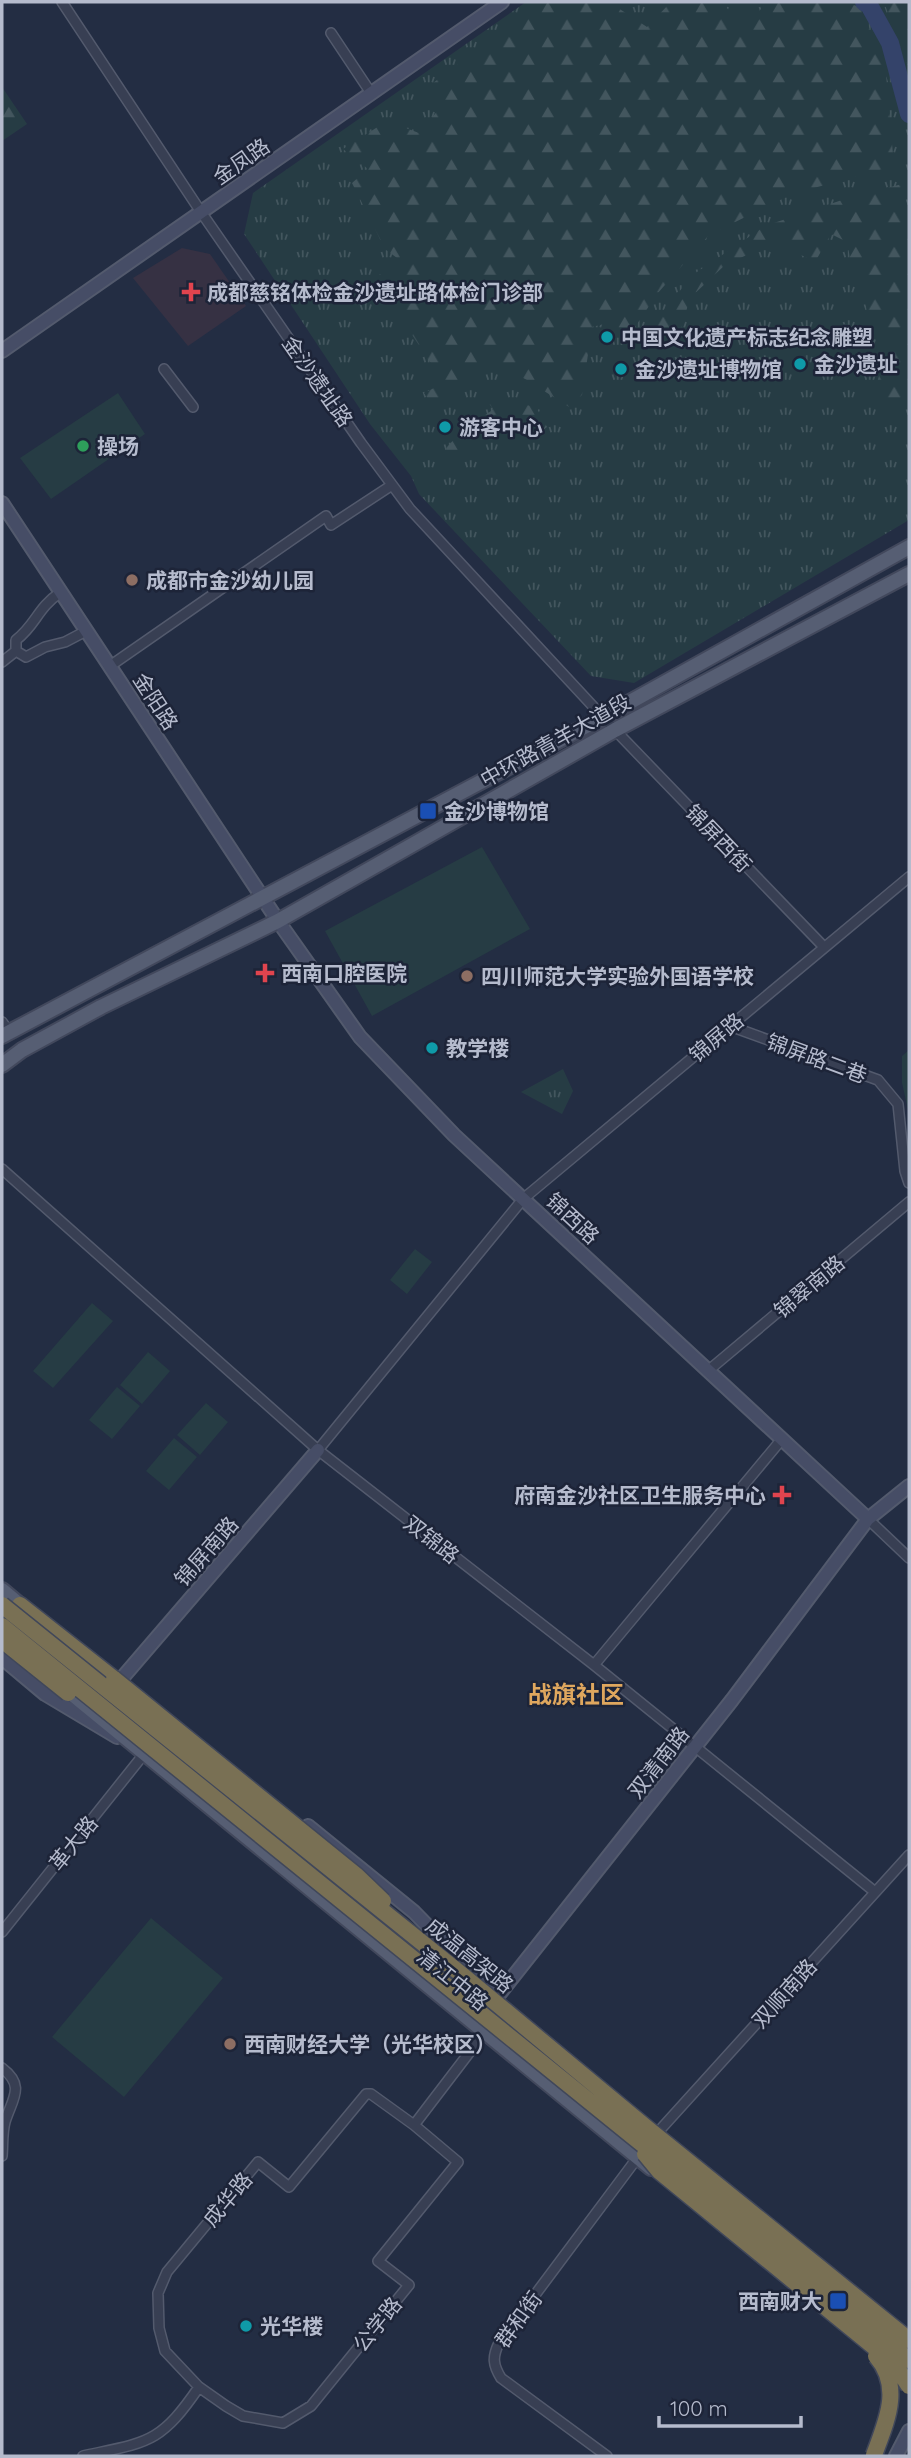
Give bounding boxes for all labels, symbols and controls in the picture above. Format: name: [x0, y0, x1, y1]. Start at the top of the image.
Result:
street label: 金凤路: [208, 132, 274, 190]
place label: 成都慈铭体检金沙遗址路体检门诊部: [207, 279, 543, 305]
marker: 成都慈铭体检金沙遗址路体检门诊部: [181, 282, 201, 302]
place label: 中国文化遗产标志纪念雕塑: [621, 324, 873, 350]
marker: 中国文化遗产标志纪念雕塑: [599, 329, 615, 345]
street label: 金沙遗址路: [277, 331, 359, 431]
place label: 金沙遗址: [814, 351, 898, 377]
place label: 金沙遗址博物馆: [635, 356, 782, 382]
marker: 金沙遗址: [792, 356, 808, 372]
marker: 金沙遗址博物馆: [613, 361, 629, 377]
place label: 游客中心: [459, 414, 543, 440]
marker: 游客中心: [437, 419, 453, 435]
place label: 操场: [97, 433, 139, 459]
marker: 操场: [75, 438, 91, 454]
place label: 成都市金沙幼儿园: [146, 567, 314, 593]
marker: 成都市金沙幼儿园: [124, 572, 140, 588]
street label: 金阳路: [128, 668, 184, 734]
street label: 中环路青羊大道段: [475, 688, 635, 792]
place label: 金沙博物馆: [444, 798, 549, 824]
street label: 锦屏西街: [680, 799, 758, 877]
marker: 金沙博物馆: [418, 801, 438, 821]
place label: 西南口腔医院: [281, 960, 407, 986]
marker: 西南口腔医院: [255, 963, 275, 983]
place label: 四川师范大学实验外国语学校: [481, 963, 754, 989]
marker: 四川师范大学实验外国语学校: [459, 968, 475, 984]
street label: 锦屏路: [684, 1007, 748, 1067]
street label: 锦屏路二巷: [763, 1028, 871, 1088]
place label: 教学楼: [446, 1035, 509, 1061]
marker: 教学楼: [424, 1040, 440, 1056]
street label: 锦西路: [541, 1187, 605, 1249]
street label: 锦翠南路: [768, 1249, 850, 1323]
place label: 府南金沙社区卫生服务中心: [514, 1482, 766, 1508]
marker: 府南金沙社区卫生服务中心: [772, 1485, 792, 1505]
street label: 双锦路: [399, 1509, 465, 1569]
street label: 锦屏南路: [169, 1511, 243, 1591]
district label: 战旗社区: [528, 1679, 624, 1709]
street label: 双清南路: [622, 1721, 694, 1803]
street label: 革大路: [43, 1810, 103, 1876]
street label: 成温高架路: [421, 1912, 519, 1998]
street label: 清江中路: [412, 1942, 494, 2016]
street label: 双顺南路: [746, 1953, 822, 2033]
place label: 西南财经大学（光华校区）: [244, 2031, 496, 2057]
marker: 西南财经大学（光华校区）: [222, 2036, 238, 2052]
street label: 成华路: [197, 2167, 257, 2231]
street label: 群和街: [489, 2286, 547, 2352]
place label: 西南财大: [738, 2288, 822, 2314]
street label: 公学路: [347, 2291, 407, 2357]
marker: 西南财大: [828, 2291, 848, 2311]
place label: 光华楼: [260, 2313, 323, 2339]
marker: 光华楼: [238, 2318, 254, 2334]
scale bar: [659, 2384, 801, 2428]
text: 100 m: [670, 2395, 728, 2421]

